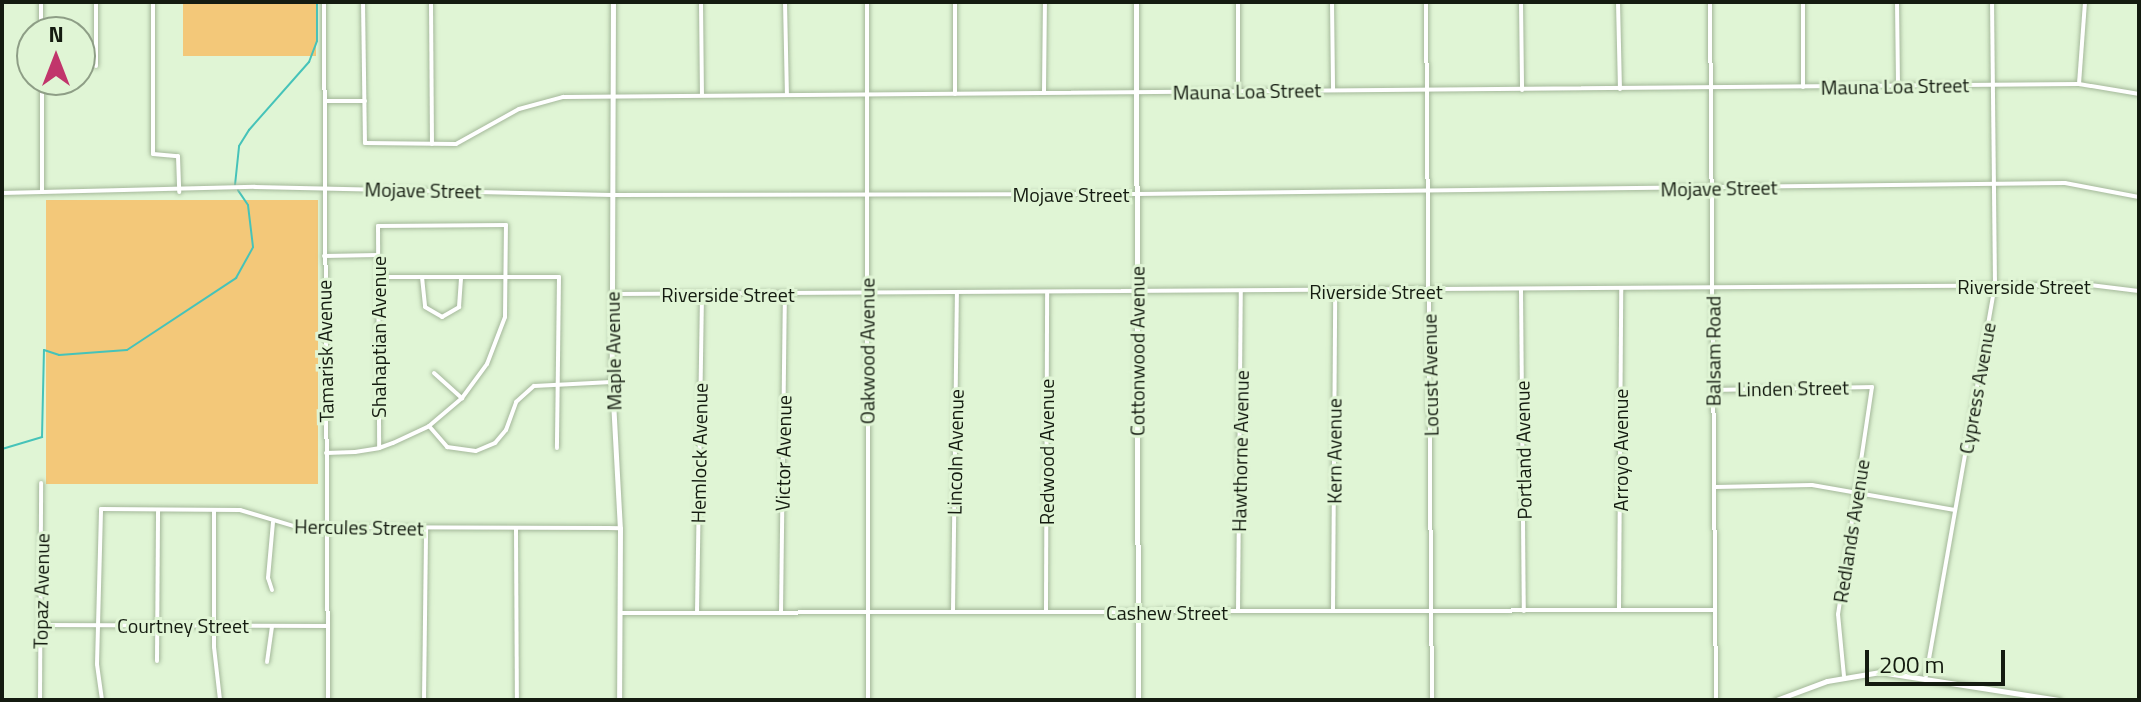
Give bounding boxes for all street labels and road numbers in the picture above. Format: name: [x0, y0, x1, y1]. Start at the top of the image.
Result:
street label: Mauna Loa Street: [1820, 73, 1970, 99]
street label: Mauna Loa Street: [1172, 78, 1322, 104]
street label: Mojave Street: [1660, 175, 1778, 201]
street label: Mojave Street: [364, 177, 482, 203]
street label: Mojave Street: [1012, 182, 1130, 206]
street label: Shahaptian Avenue: [366, 256, 390, 418]
street label: Cottonwood Avenue: [1125, 266, 1149, 436]
street label: Riverside Street: [1957, 274, 2091, 298]
street label: Oakwood Avenue: [855, 278, 879, 424]
street label: Tamarisk Avenue: [312, 279, 338, 423]
street label: Riverside Street: [1309, 279, 1443, 303]
street label: Riverside Street: [661, 282, 795, 306]
street label: Maple Avenue: [600, 291, 626, 411]
street label: Balsam Road: [1701, 296, 1725, 406]
street label: Locust Avenue: [1417, 313, 1443, 437]
street label: Cypress Avenue: [1954, 320, 2000, 456]
street label: Hawthorne Avenue: [1227, 370, 1253, 532]
street label: Linden Street: [1737, 375, 1849, 401]
street label: Redwood Avenue: [1034, 379, 1058, 525]
street label: Portland Avenue: [1510, 380, 1536, 520]
street label: Hemlock Avenue: [686, 382, 712, 524]
street label: Lincoln Avenue: [942, 389, 968, 515]
street label: Arroyo Avenue: [1608, 389, 1632, 511]
street label: Victor Avenue: [770, 395, 796, 511]
street label: Kern Avenue: [1322, 398, 1346, 504]
street label: Redlands Avenue: [1828, 457, 1874, 605]
street label: Hercules Street: [294, 514, 424, 540]
street label: Topaz Avenue: [28, 533, 54, 649]
street label: Cashew Street: [1106, 600, 1228, 624]
street label: Courtney Street: [117, 613, 249, 637]

